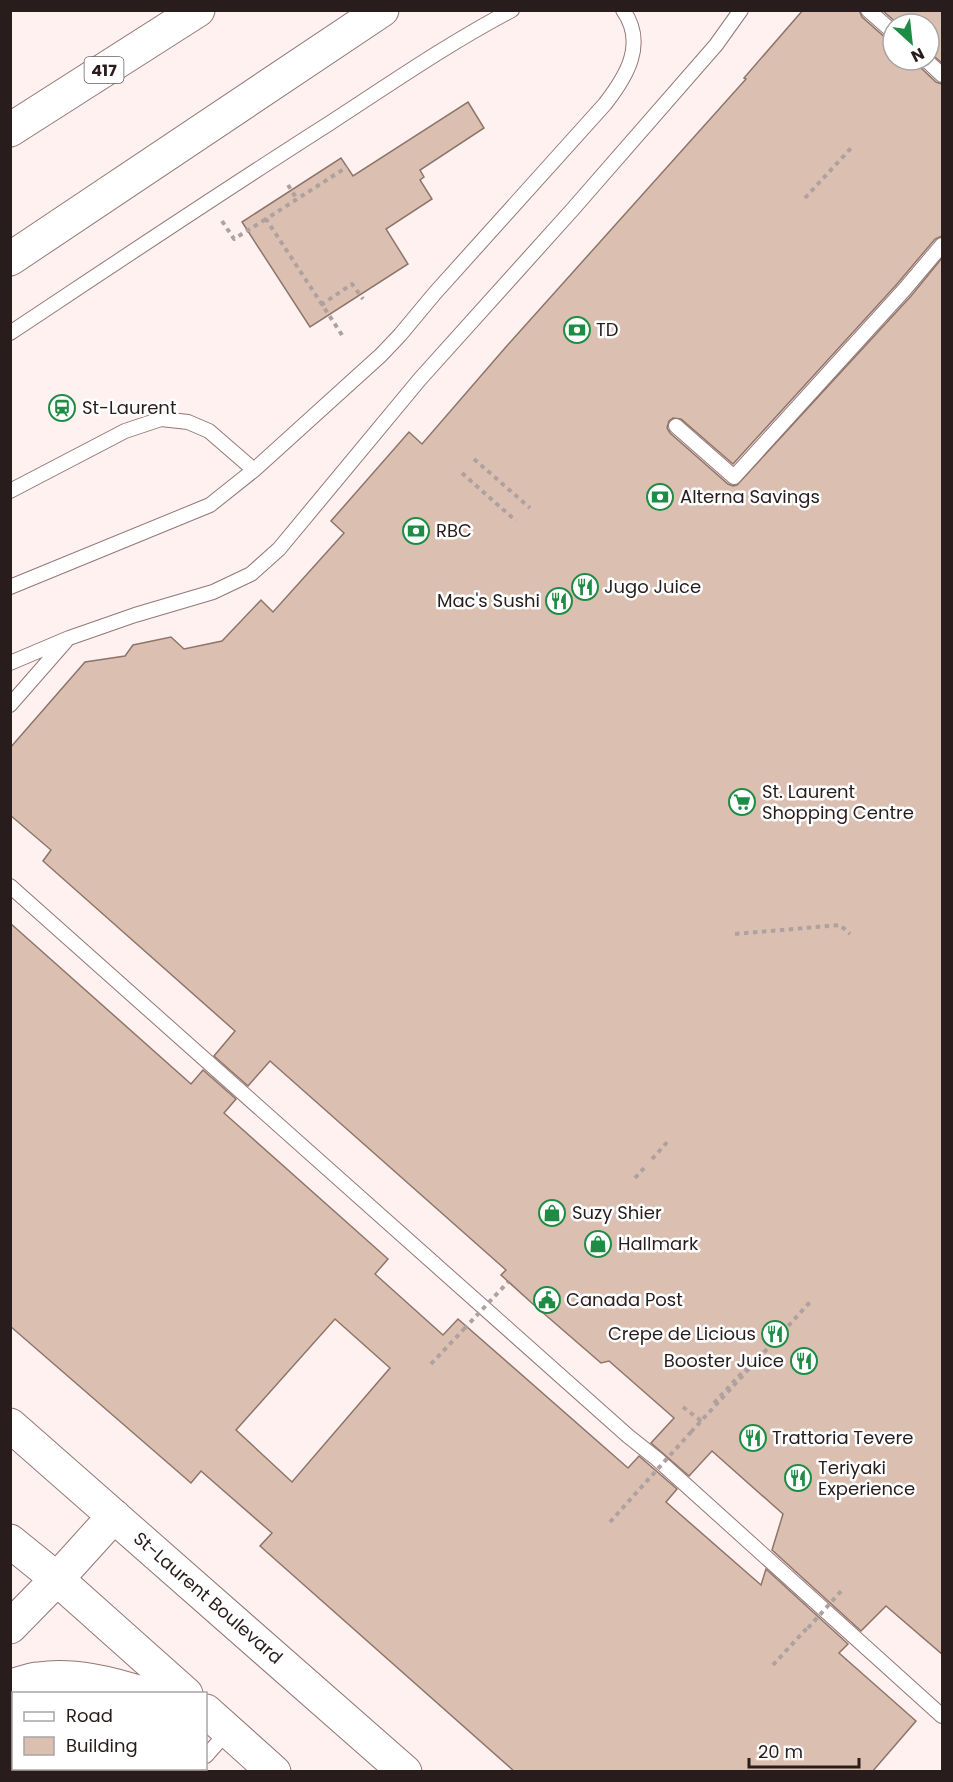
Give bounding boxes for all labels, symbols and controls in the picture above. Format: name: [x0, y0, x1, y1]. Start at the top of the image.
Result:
north arrow: [881, 12, 941, 72]
text: N: [907, 42, 928, 68]
road number: 417: [84, 57, 124, 83]
bank icon: TD: [562, 315, 592, 345]
place label: TD: [596, 317, 618, 342]
station icon: St-Laurent: [47, 393, 77, 423]
place label: St-Laurent: [82, 395, 176, 420]
bank icon: Alterna Savings: [645, 482, 675, 512]
place label: Alterna Savings: [680, 484, 820, 509]
bank icon: RBC: [401, 516, 431, 546]
place label: RBC: [436, 518, 472, 543]
restaurant icon: Jugo Juice: [570, 572, 600, 602]
place label: Jugo Juice: [604, 574, 701, 599]
restaurant icon: Mac's Sushi: [544, 586, 574, 616]
place label: Mac's Sushi: [437, 588, 540, 613]
place label: St. Laurent Shopping Centre: [762, 779, 914, 825]
supermarket icon: St. Laurent Shopping Centre: [727, 787, 757, 817]
shop icon: Suzy Shier: [537, 1198, 567, 1228]
place label: Suzy Shier: [572, 1200, 662, 1225]
shop icon: Hallmark: [583, 1229, 613, 1259]
place label: Hallmark: [618, 1231, 699, 1256]
public building icon: Canada Post: [532, 1285, 562, 1315]
place label: Canada Post: [566, 1287, 683, 1312]
restaurant icon: Crepe de Licious: [760, 1319, 790, 1349]
place label: Crepe de Licious: [608, 1321, 756, 1346]
restaurant icon: Booster Juice: [789, 1346, 819, 1376]
place label: Booster Juice: [664, 1348, 784, 1373]
restaurant icon: Trattoria Tevere: [738, 1423, 768, 1453]
place label: Trattoria Tevere: [772, 1425, 913, 1450]
place label: Teriyaki Experience: [818, 1455, 915, 1501]
restaurant icon: Teriyaki Experience: [783, 1463, 813, 1493]
street label: St-Laurent Boulevard: [128, 1526, 288, 1669]
legend: [12, 1692, 207, 1770]
text: Road: [66, 1703, 113, 1728]
scale bar: [749, 1731, 858, 1769]
text: Building: [66, 1733, 138, 1758]
text: 20 m: [758, 1739, 803, 1764]

